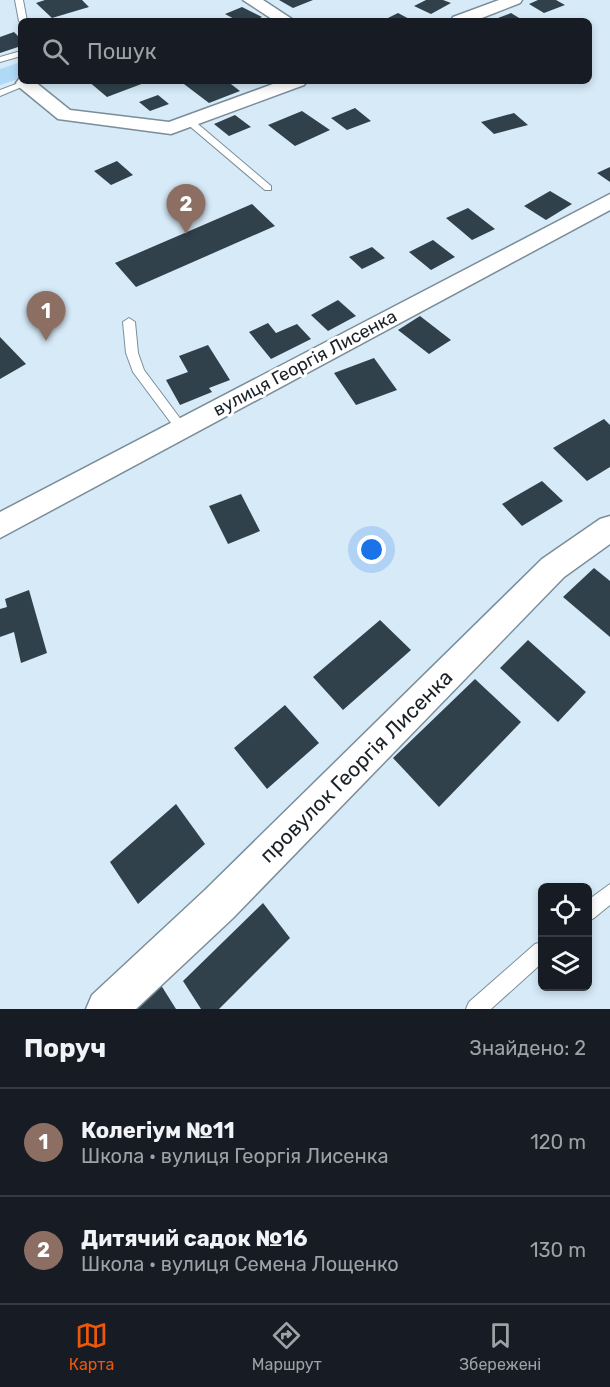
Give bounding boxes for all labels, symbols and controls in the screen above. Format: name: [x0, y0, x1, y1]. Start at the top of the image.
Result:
search box: [18, 18, 592, 84]
icon: search: [39, 35, 72, 68]
text: Пошук: [87, 38, 157, 65]
pin: 2: [166, 184, 206, 234]
pin: 1: [26, 292, 66, 341]
street label: вулиця Георгія Лисенка: [209, 305, 401, 421]
your location: [357, 535, 386, 564]
street label: провулок Георгія Лисенка: [254, 664, 458, 868]
map controls: [538, 883, 592, 991]
button: locate: [538, 883, 592, 937]
button: layers: [538, 937, 592, 991]
text: Поруч: [24, 1033, 106, 1064]
text: Знайдено: 2: [470, 1036, 586, 1060]
text: Колегіум №11: [81, 1117, 235, 1144]
text: 1: [39, 1130, 48, 1154]
text: 120 m: [530, 1130, 586, 1154]
text: Школа · вулиця Георгія Лисенка: [81, 1144, 389, 1168]
text: Дитячий садок №16: [81, 1225, 308, 1252]
text: 2: [37, 1238, 50, 1262]
text: 130 m: [530, 1238, 586, 1262]
text: Школа · вулиця Семена Лощенко: [81, 1252, 399, 1276]
tab: Карта: [69, 1319, 114, 1374]
tab: Маршрут: [252, 1319, 322, 1374]
tab: Збережені: [459, 1319, 541, 1374]

